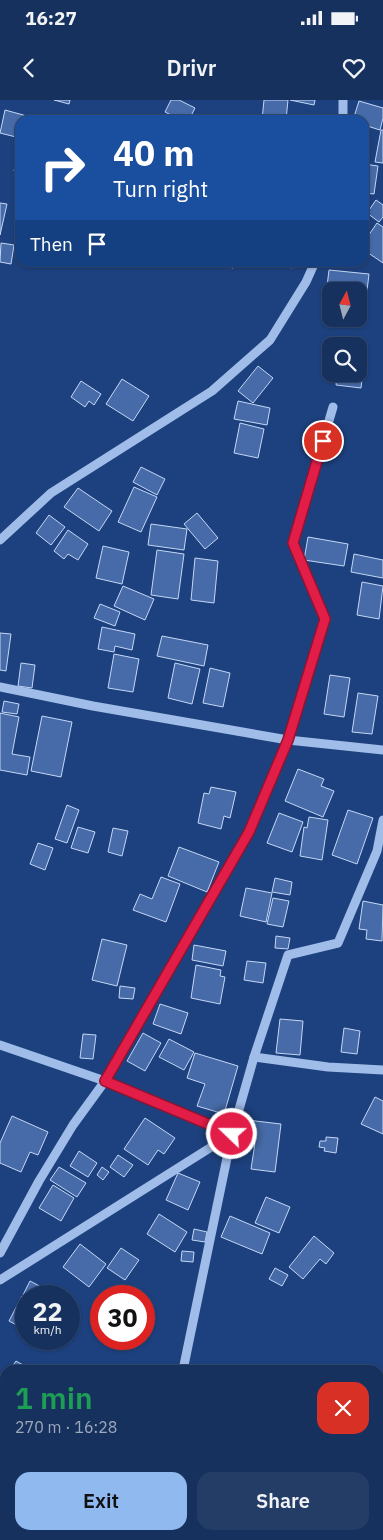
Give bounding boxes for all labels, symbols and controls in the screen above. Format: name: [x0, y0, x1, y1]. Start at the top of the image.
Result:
text: 16:27: [25, 6, 77, 30]
text: Drivr: [166, 53, 217, 82]
icon: back: [15, 54, 43, 82]
icon: heart: [340, 54, 368, 82]
text: 40 m: [113, 130, 195, 176]
icon: right: [30, 135, 95, 200]
text: Turn right: [113, 174, 208, 203]
icon: arrive: [83, 230, 111, 258]
text: Then: [30, 232, 73, 256]
north arrow: [322, 282, 368, 328]
map controls: [322, 282, 367, 382]
button: search: [322, 337, 367, 382]
pin: [302, 420, 344, 462]
icon: arrive: [309, 427, 337, 455]
position arrow: [205, 1107, 257, 1159]
speed limit sign: 30: [90, 1285, 155, 1350]
text: 22: [32, 1295, 63, 1328]
text: km/h: [33, 1322, 62, 1337]
text: 1 min: [15, 1378, 93, 1417]
button: close: [317, 1382, 369, 1434]
text: 270 m · 16:28: [15, 1417, 117, 1437]
button: Exit: [15, 1472, 187, 1530]
button: Share: [197, 1472, 369, 1530]

